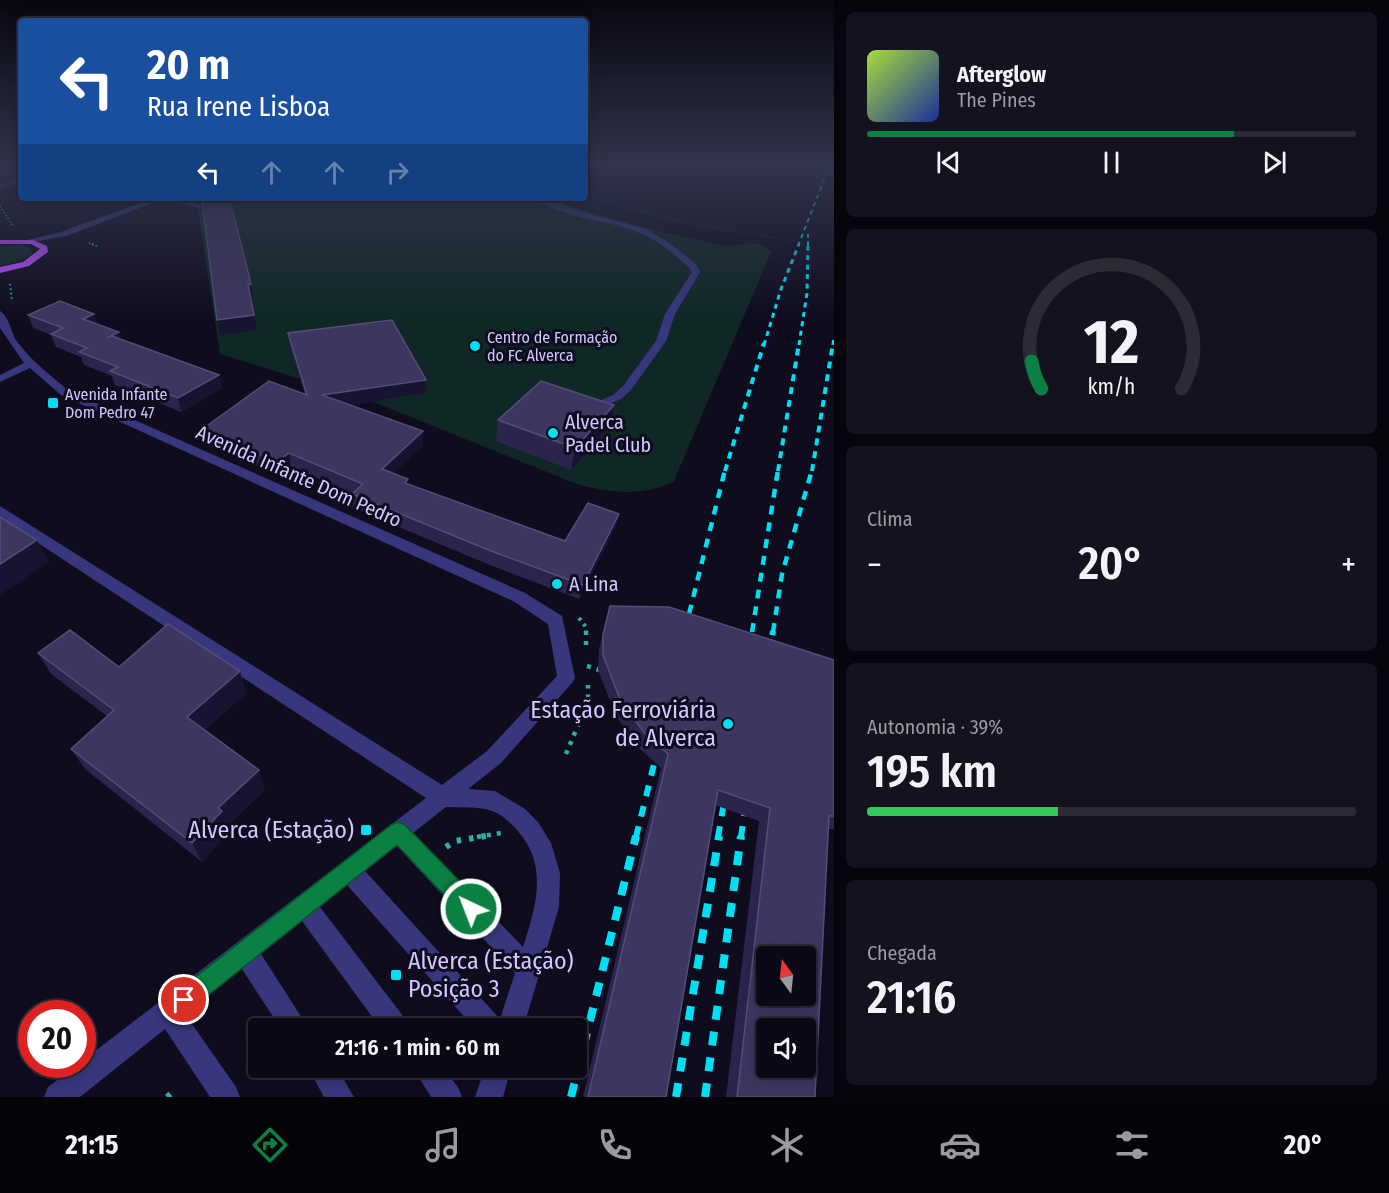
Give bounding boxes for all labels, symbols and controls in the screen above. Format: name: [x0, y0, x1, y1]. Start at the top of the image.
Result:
text: 20 m: [147, 40, 230, 90]
icon: left: [48, 42, 126, 120]
text: Afterglow: [957, 61, 1046, 88]
text: The Pines: [957, 88, 1036, 112]
text: Rua Irene Lisboa: [147, 91, 330, 123]
icon: previous: [932, 146, 965, 179]
icon: pause: [1095, 146, 1128, 179]
icon: next: [1258, 146, 1291, 179]
icon: left: [192, 156, 225, 189]
icon: ahead: [255, 156, 288, 189]
icon: ahead: [318, 156, 351, 189]
icon: right: [381, 156, 414, 189]
text: 12: [1084, 305, 1139, 380]
place label: Centro de Formação do FC Alverca: [487, 328, 617, 365]
marker: Centro de Formação do FC Alverca: [468, 339, 482, 353]
text: km/h: [1088, 374, 1135, 400]
place label: Avenida Infante Dom Pedro 47: [65, 385, 167, 422]
marker: Avenida Infante Dom Pedro 47: [46, 396, 60, 410]
place label: Alverca Padel Club: [565, 410, 651, 457]
street label: Avenida Infante Dom Pedro: [193, 420, 405, 532]
marker: Alverca Padel Club: [546, 426, 560, 440]
text: Clima: [867, 507, 912, 531]
text: 20°: [1078, 537, 1144, 591]
text: −: [867, 545, 882, 585]
text: +: [1341, 545, 1356, 585]
place label: A Lina: [569, 572, 618, 596]
marker: A Lina: [550, 577, 564, 591]
place label: Estação Ferroviária de Alverca: [530, 696, 716, 752]
text: Autonomia · 39%: [867, 715, 1003, 739]
marker: Estação Ferroviária de Alverca: [721, 717, 735, 731]
text: 195 km: [867, 745, 997, 799]
place label: Alverca (Estação): [188, 816, 354, 844]
marker: Alverca (Estação): [359, 823, 373, 837]
position arrow: [439, 877, 503, 941]
text: Chegada: [867, 941, 937, 965]
north arrow: [756, 946, 816, 1006]
map controls: [756, 946, 816, 1078]
place label: Alverca (Estação) Posição 3: [408, 947, 574, 1003]
marker: Alverca (Estação) Posição 3: [389, 968, 403, 982]
text: 21:16: [867, 971, 956, 1025]
pin: [158, 974, 209, 1025]
icon: arrive: [167, 983, 200, 1016]
speed limit sign: 20: [18, 1000, 96, 1078]
button: sound: [756, 1018, 816, 1078]
text: 21:16 · 1 min · 60 m: [335, 1034, 500, 1061]
icon: directions: [249, 1124, 291, 1166]
icon: music: [422, 1124, 464, 1166]
icon: phone: [594, 1124, 636, 1166]
icon: climate: [766, 1124, 808, 1166]
icon: car: [939, 1124, 981, 1166]
icon: filters: [1111, 1124, 1153, 1166]
text: 21:15: [65, 1129, 119, 1161]
text: 20°: [1284, 1129, 1324, 1161]

